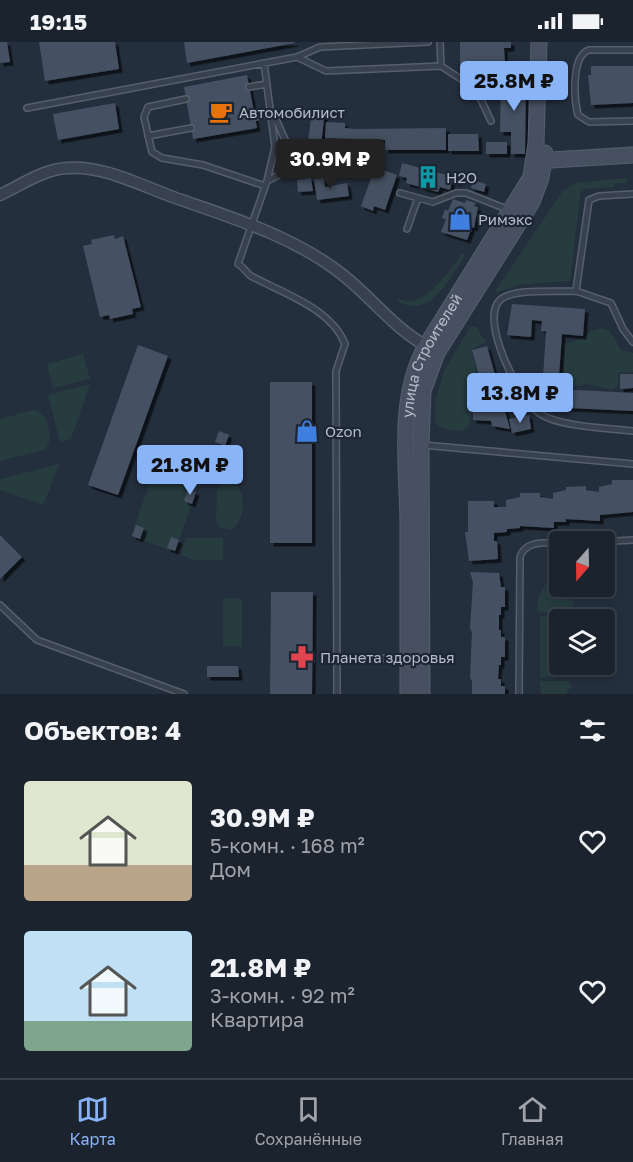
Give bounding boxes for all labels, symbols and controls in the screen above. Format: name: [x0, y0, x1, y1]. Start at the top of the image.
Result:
text: 19:15: [30, 8, 87, 35]
pin: 25.8M ₽: [459, 61, 569, 112]
text: 25.8M ₽: [474, 68, 554, 92]
cafe icon: Автомобилист: [208, 99, 234, 125]
place label: Автомобилист: [239, 103, 346, 121]
pin: 30.9M ₽: [275, 139, 385, 190]
text: 30.9M ₽: [290, 146, 370, 170]
building icon: H2O: [415, 164, 441, 190]
place label: H2O: [446, 168, 477, 186]
shop icon: Римэкс: [447, 206, 473, 232]
place label: Римэкс: [478, 210, 532, 228]
street label: улица Строителей: [397, 290, 465, 418]
pin: 13.8M ₽: [465, 373, 575, 424]
text: 13.8M ₽: [481, 380, 559, 404]
shop icon: Ozon: [294, 418, 320, 444]
place label: Ozon: [325, 422, 362, 440]
pin: 21.8M ₽: [135, 445, 245, 496]
text: 21.8M ₽: [151, 452, 229, 476]
north arrow: [549, 531, 615, 597]
map controls: [549, 531, 615, 675]
button: layers: [549, 609, 615, 675]
pharmacy icon: Планета здоровья: [289, 644, 315, 670]
place label: Планета здоровья: [320, 648, 455, 666]
icon: filters: [576, 714, 609, 747]
text: Объектов: 4: [24, 715, 181, 746]
text: 30.9M ₽: [210, 802, 315, 833]
icon: home: [72, 805, 144, 877]
icon: heart: [576, 825, 609, 858]
text: 5-комн. · 168 m²: [210, 833, 365, 857]
text: Дом: [210, 857, 251, 881]
text: 21.8M ₽: [210, 952, 311, 983]
icon: home: [72, 955, 144, 1027]
icon: heart: [576, 975, 609, 1008]
text: 3-комн. · 92 m²: [210, 983, 355, 1007]
text: Квартира: [210, 1007, 304, 1031]
tab: Карта: [69, 1093, 116, 1149]
tab: Сохранённые: [255, 1093, 362, 1149]
tab: Главная: [501, 1093, 564, 1149]

